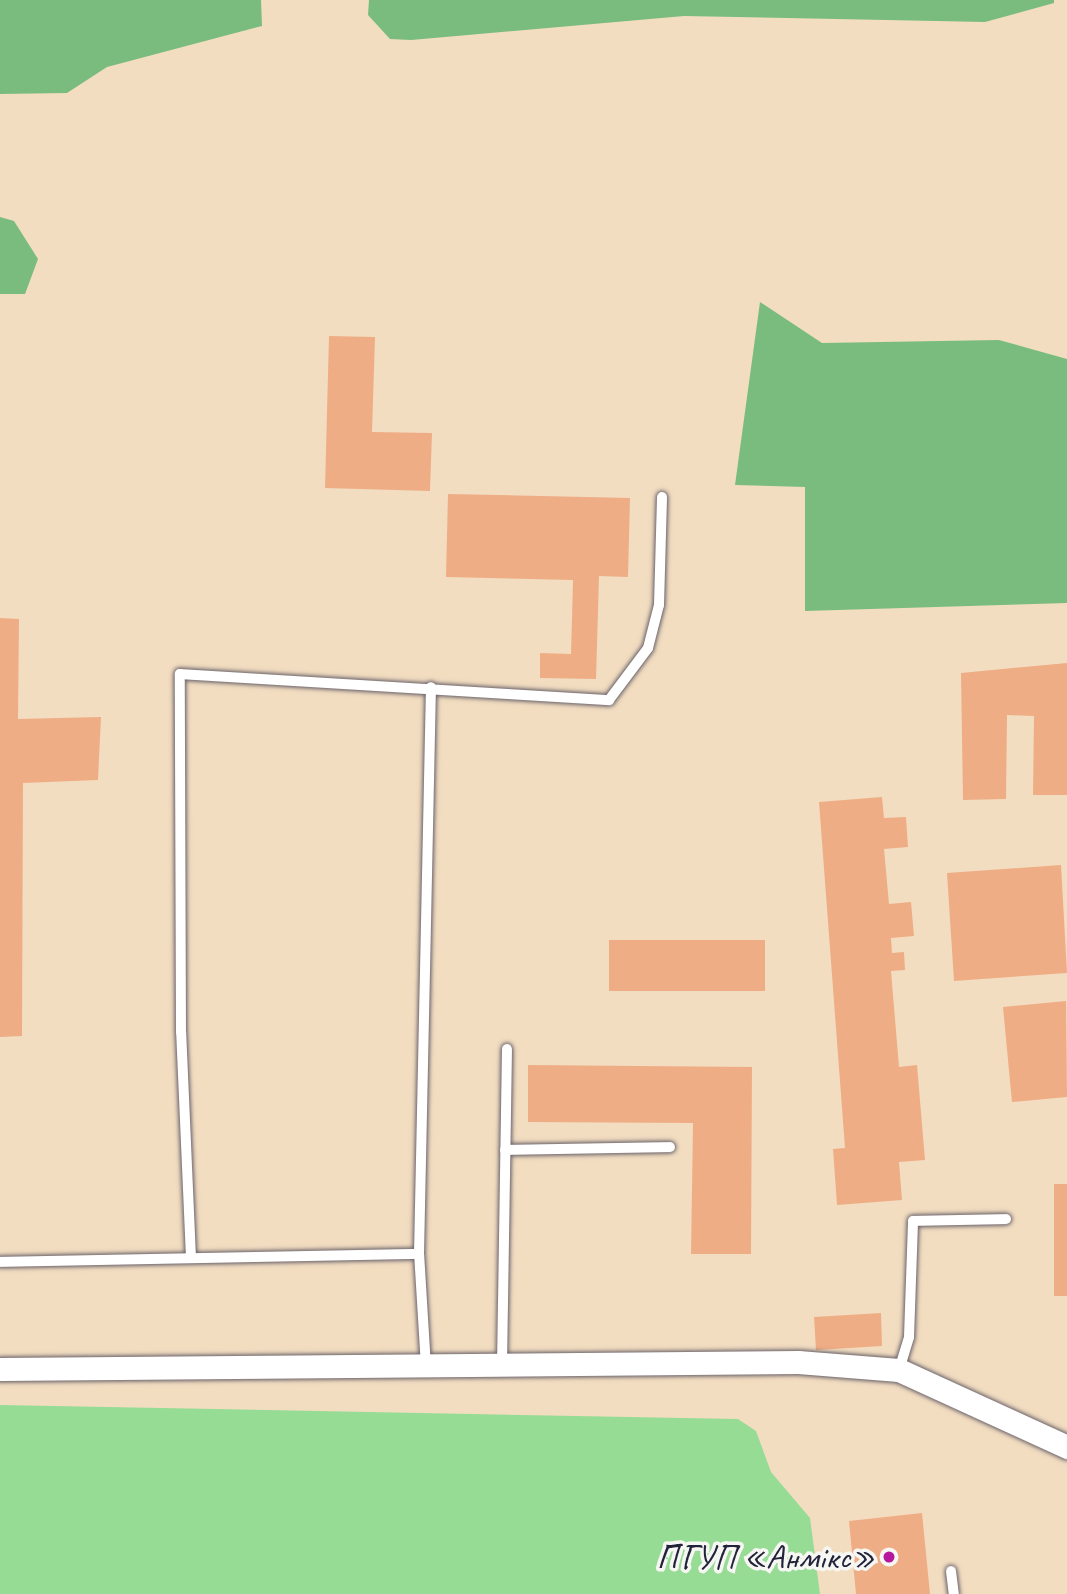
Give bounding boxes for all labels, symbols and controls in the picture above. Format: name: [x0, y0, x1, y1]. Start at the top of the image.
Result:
place label: ПГУП «Анмікс»: [657, 1536, 875, 1578]
marker: ПГУП «Анмікс»: [881, 1549, 897, 1565]

